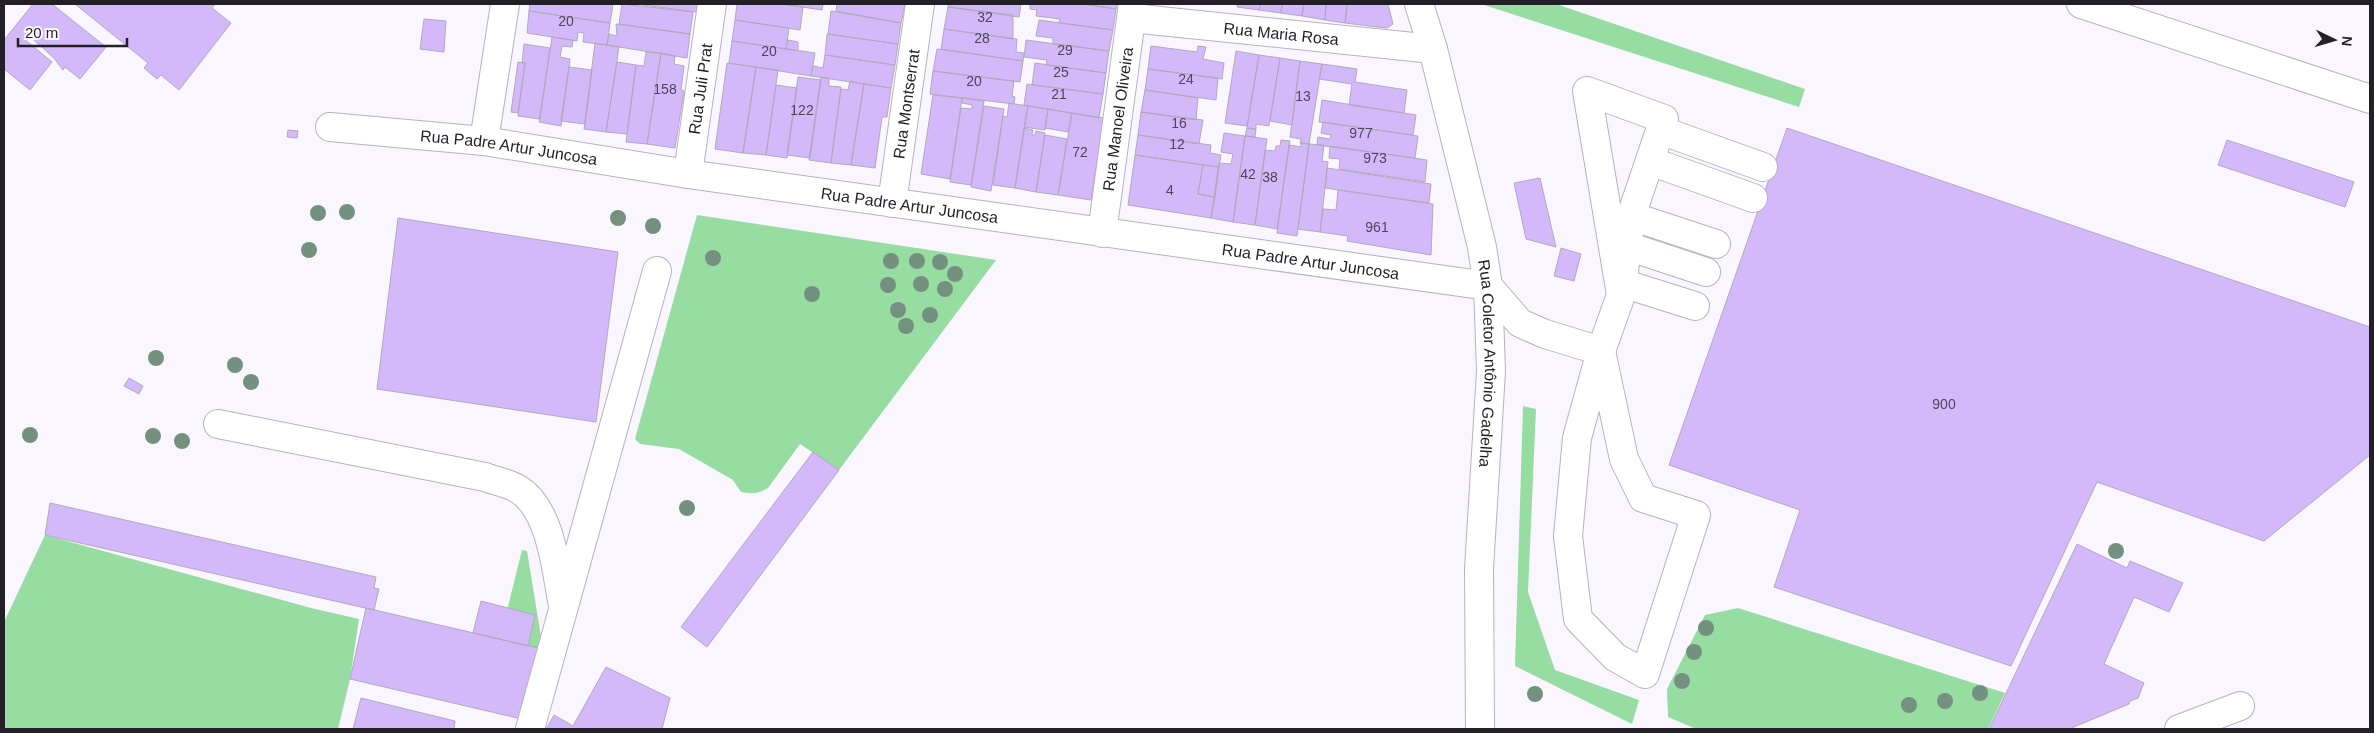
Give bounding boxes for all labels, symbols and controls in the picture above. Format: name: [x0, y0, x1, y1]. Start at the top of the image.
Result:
house number: 32: [977, 9, 993, 25]
house number: 20: [558, 13, 574, 29]
scale bar: [18, 15, 126, 47]
north arrow: [2309, 15, 2359, 65]
street label: Rua Maria Rosa: [1223, 19, 1340, 48]
text: 20 m: [25, 24, 58, 41]
house number: 28: [974, 30, 990, 46]
text: N: [2339, 35, 2355, 47]
street label: Rua Juli Prat: [685, 42, 715, 135]
house number: 29: [1057, 42, 1073, 58]
house number: 20: [761, 43, 777, 59]
street label: Rua Manoel Oliveira: [1099, 46, 1136, 192]
street label: Rua Montserrat: [890, 48, 922, 160]
house number: 25: [1053, 64, 1069, 80]
house number: 24: [1178, 71, 1194, 87]
house number: 20: [966, 73, 982, 89]
house number: 158: [653, 81, 677, 97]
house number: 21: [1051, 86, 1067, 102]
house number: 13: [1295, 88, 1311, 104]
house number: 122: [790, 102, 814, 118]
house number: 16: [1171, 115, 1187, 131]
house number: 977: [1349, 125, 1373, 141]
street label: Rua Padre Artur Juncosa: [419, 127, 599, 168]
house number: 12: [1169, 136, 1185, 152]
house number: 72: [1072, 144, 1088, 160]
house number: 973: [1363, 150, 1387, 166]
house number: 42: [1240, 166, 1256, 182]
house number: 38: [1262, 169, 1278, 185]
house number: 4: [1166, 182, 1174, 198]
street label: Rua Padre Artur Juncosa: [820, 184, 999, 226]
house number: 961: [1365, 219, 1389, 235]
street label: Rua Padre Artur Juncosa: [1221, 240, 1400, 282]
street label: Rua Coletor Antônio Gadelha: [1476, 258, 1500, 468]
house number: 900: [1932, 396, 1956, 412]

